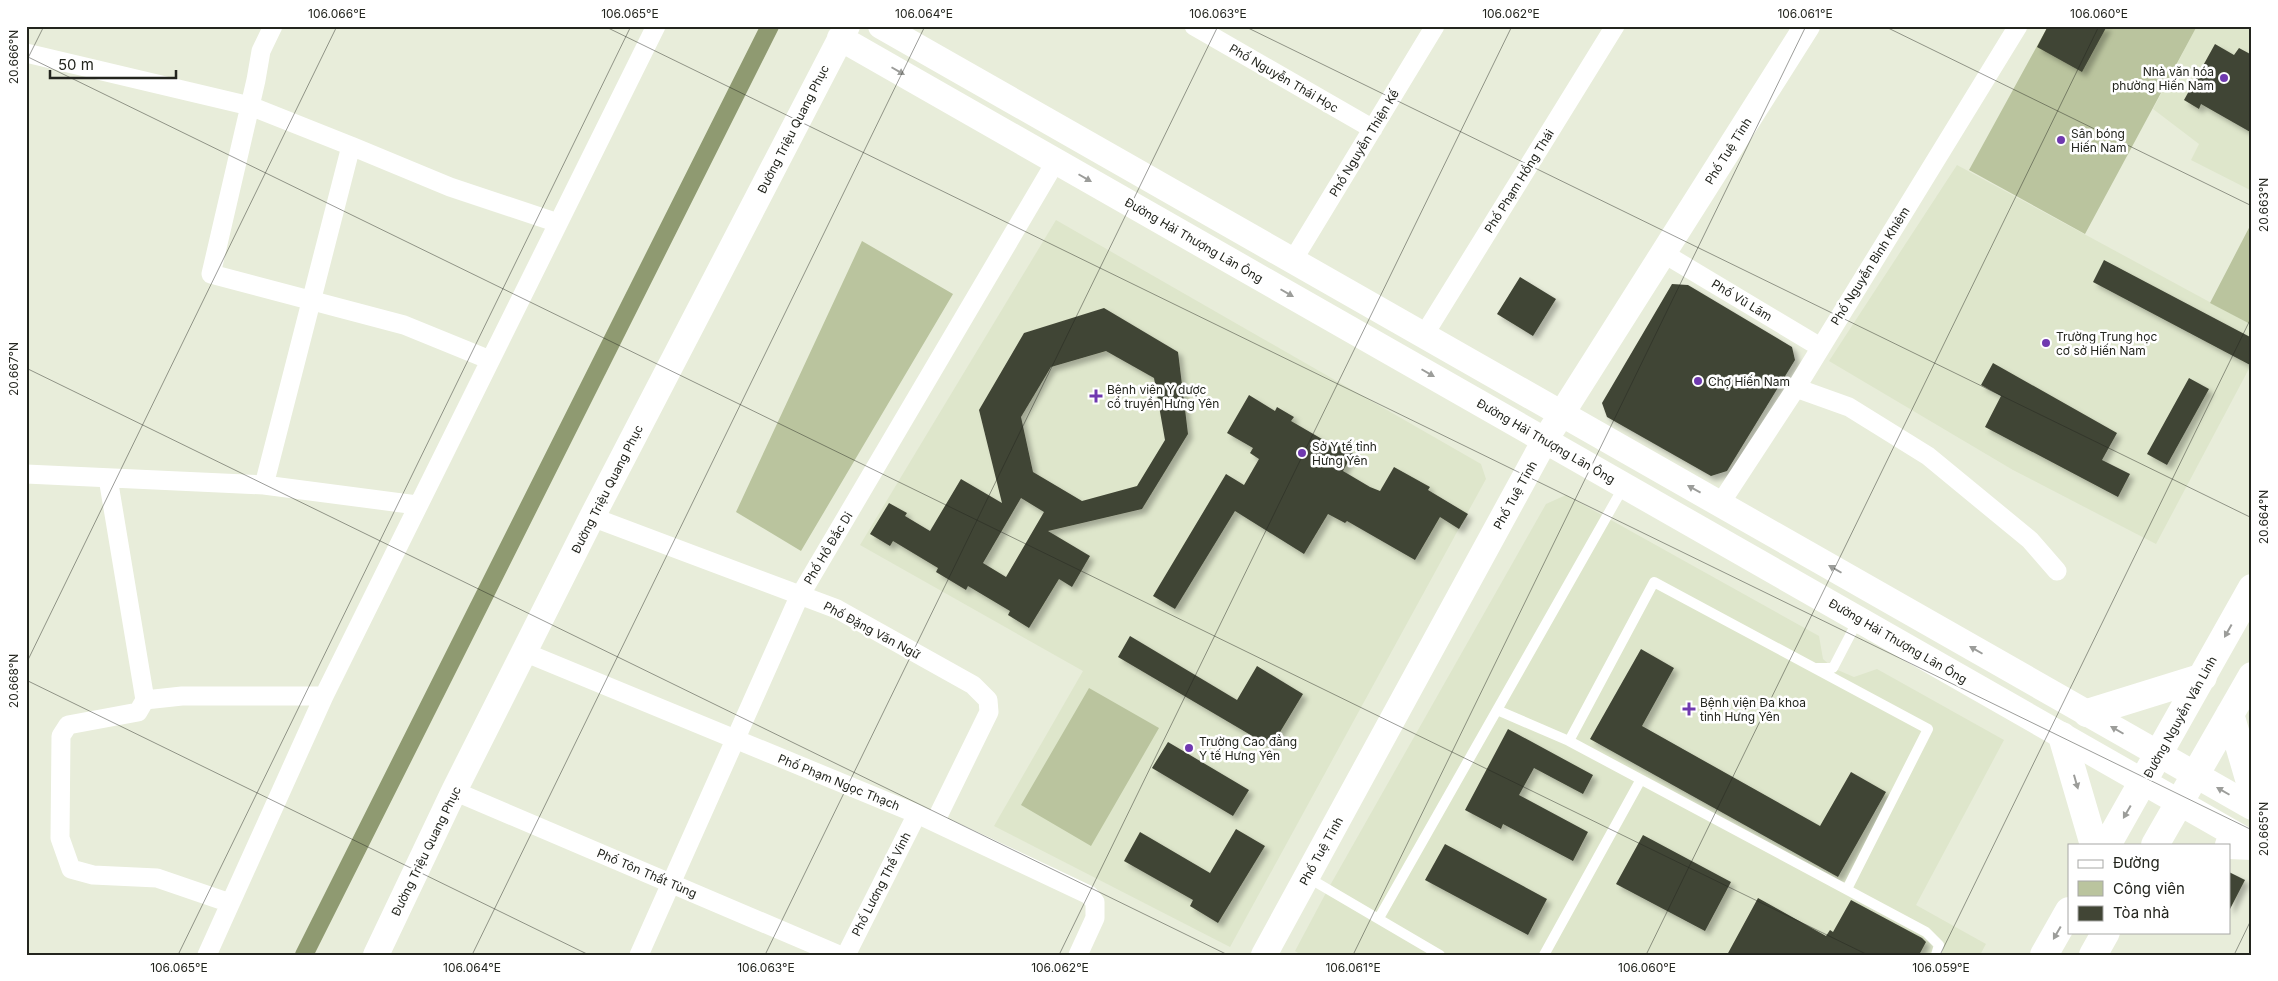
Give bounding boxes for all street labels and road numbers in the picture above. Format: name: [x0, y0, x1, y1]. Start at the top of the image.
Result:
street label: Phố Nguyễn Thái Học: [1227, 41, 1341, 115]
street label: Đường Triệu Quang Phục: [754, 62, 832, 196]
street label: Phố Nguyễn Thiện Kế: [1326, 87, 1402, 199]
street label: Phố Tuệ Tĩnh: [1702, 115, 1754, 187]
street label: Phố Phạm Hồng Thái: [1481, 126, 1557, 235]
street label: Đường Hải Thượng Lãn Ông: [1122, 194, 1266, 286]
street label: Phố Nguyễn Bỉnh Khiêm: [1827, 204, 1913, 328]
street label: Phố Vũ Lãm: [1709, 276, 1775, 324]
street label: Đường Hải Thượng Lãn Ông: [1474, 395, 1618, 487]
street label: Đường Triệu Quang Phục: [568, 422, 646, 556]
street label: Phố Tuệ Tĩnh: [1490, 458, 1540, 532]
street label: Phố Hồ Đắc Di: [800, 509, 856, 587]
street label: Đường Hải Thượng Lãn Ông: [1826, 595, 1970, 687]
street label: Phố Đặng Văn Ngữ: [821, 598, 923, 662]
street label: Đường Nguyễn Văn Linh: [2140, 654, 2220, 780]
street label: Phố Phạm Ngọc Thạch: [776, 751, 902, 813]
street label: Đường Triệu Quang Phục: [388, 784, 464, 918]
street label: Phố Tuệ Tĩnh: [1296, 814, 1346, 888]
street label: Phố Lương Thế Vinh: [848, 829, 914, 939]
street label: Phố Tôn Thất Tùng: [595, 845, 699, 901]

